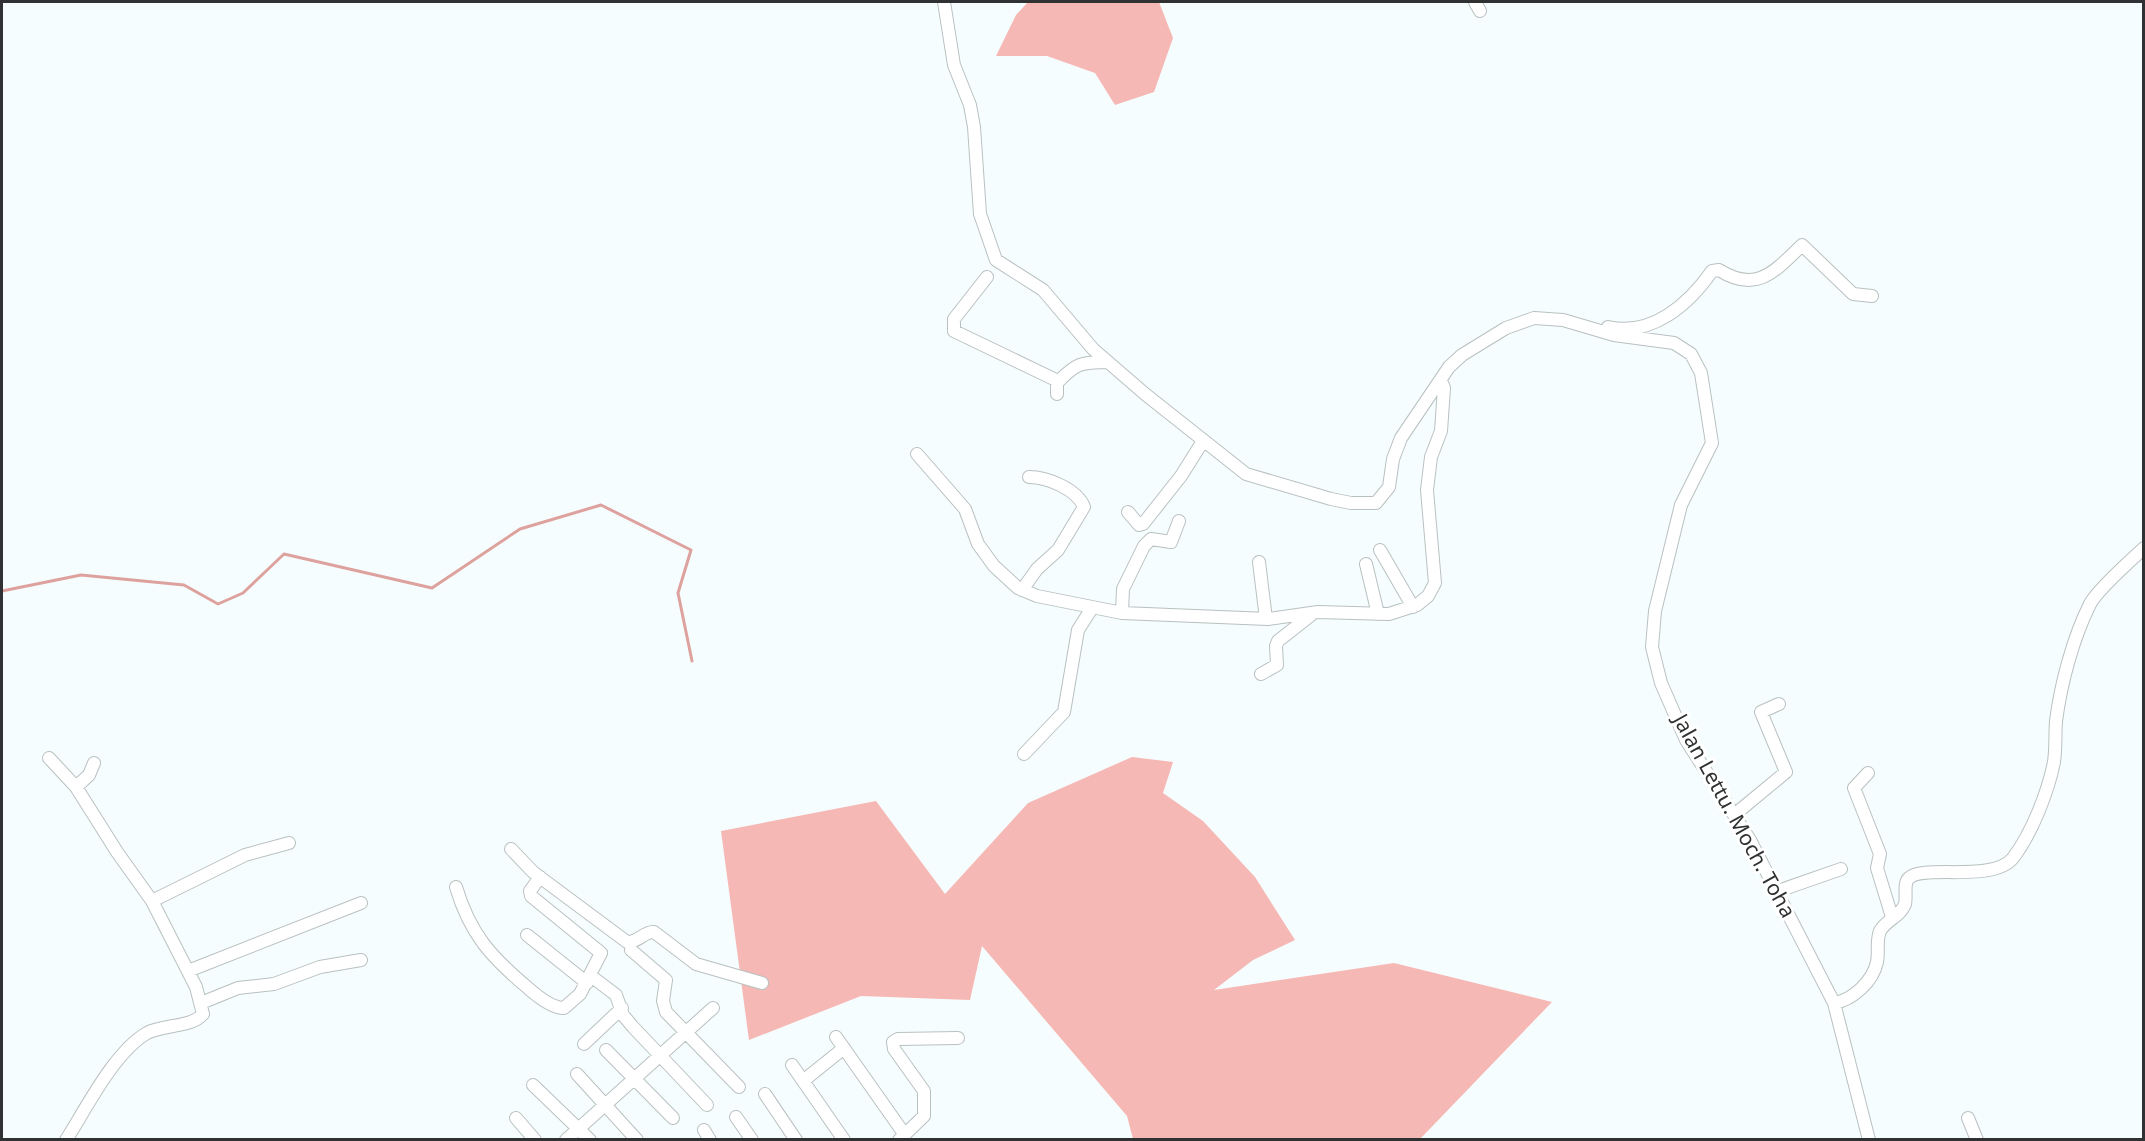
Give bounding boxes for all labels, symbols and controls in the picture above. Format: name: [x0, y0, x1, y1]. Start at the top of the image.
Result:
street label: Jalan Lettu. Moch. Toha: [1666, 707, 1803, 922]

